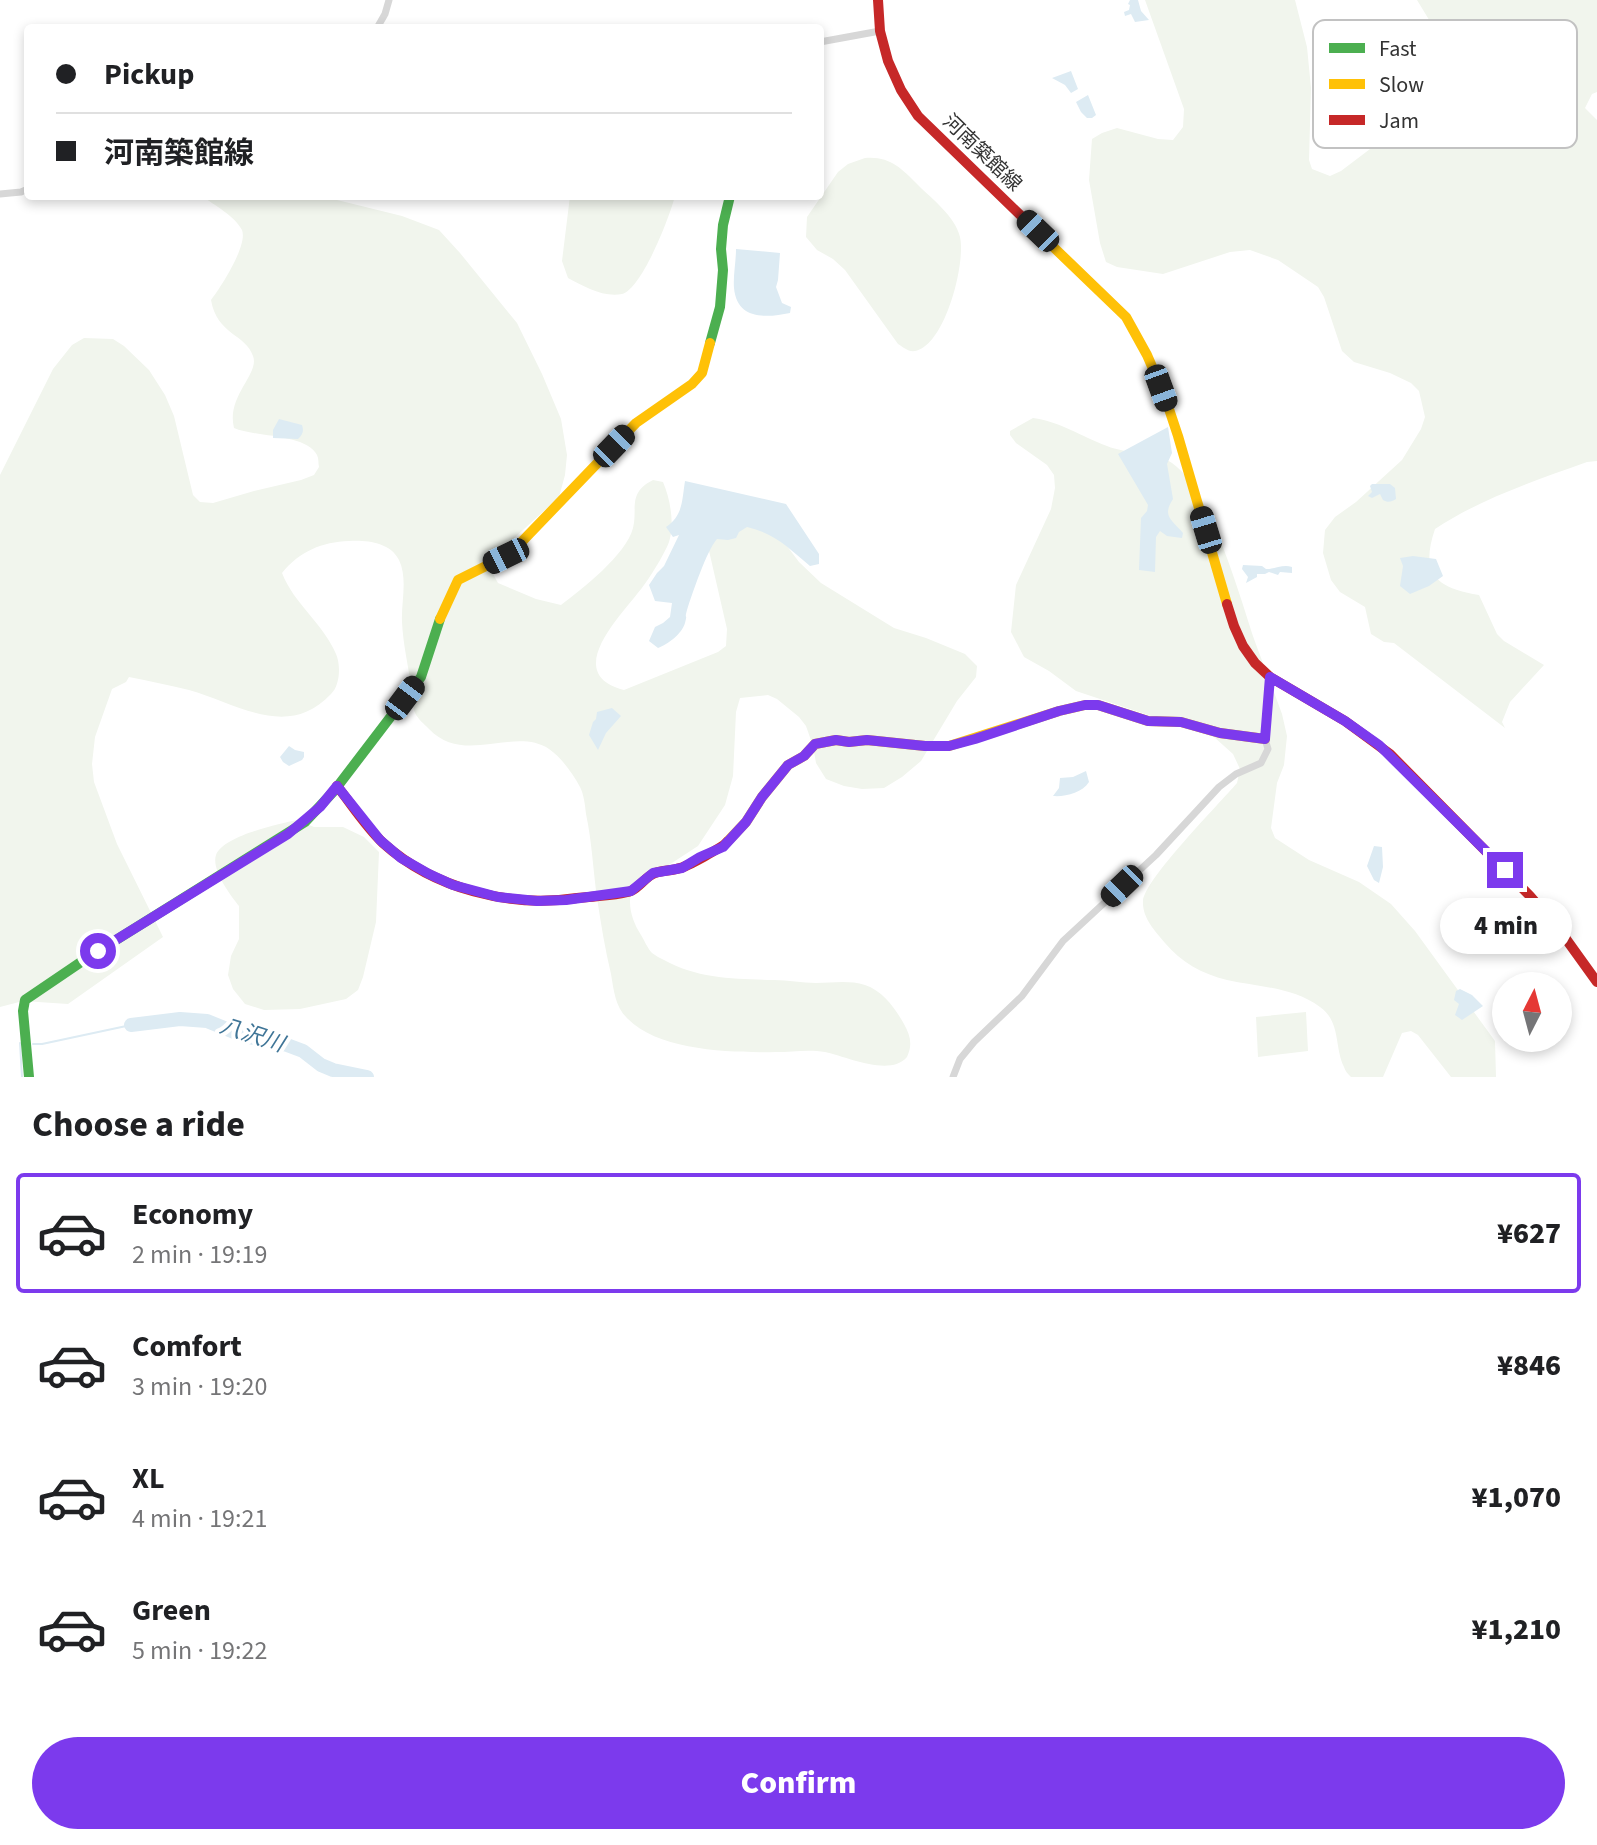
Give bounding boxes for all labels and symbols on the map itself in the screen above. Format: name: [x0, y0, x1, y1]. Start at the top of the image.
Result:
legend: [1313, 20, 1577, 148]
text: Fast: [1379, 33, 1417, 65]
text: Slow: [1379, 69, 1424, 101]
text: Jam: [1379, 105, 1419, 137]
street label: 河南築館線: [936, 108, 1028, 198]
car: [1012, 206, 1064, 256]
car: [1142, 361, 1180, 415]
car: [589, 420, 639, 472]
car: [1188, 504, 1224, 556]
car: [479, 535, 533, 577]
car: [381, 672, 429, 724]
route end: [1487, 852, 1523, 888]
car: [1096, 861, 1148, 911]
callout: 4 min: [1439, 898, 1571, 954]
route start: [80, 933, 116, 969]
north arrow: [1492, 972, 1572, 1052]
water label: 八沢川: [216, 1010, 290, 1061]

